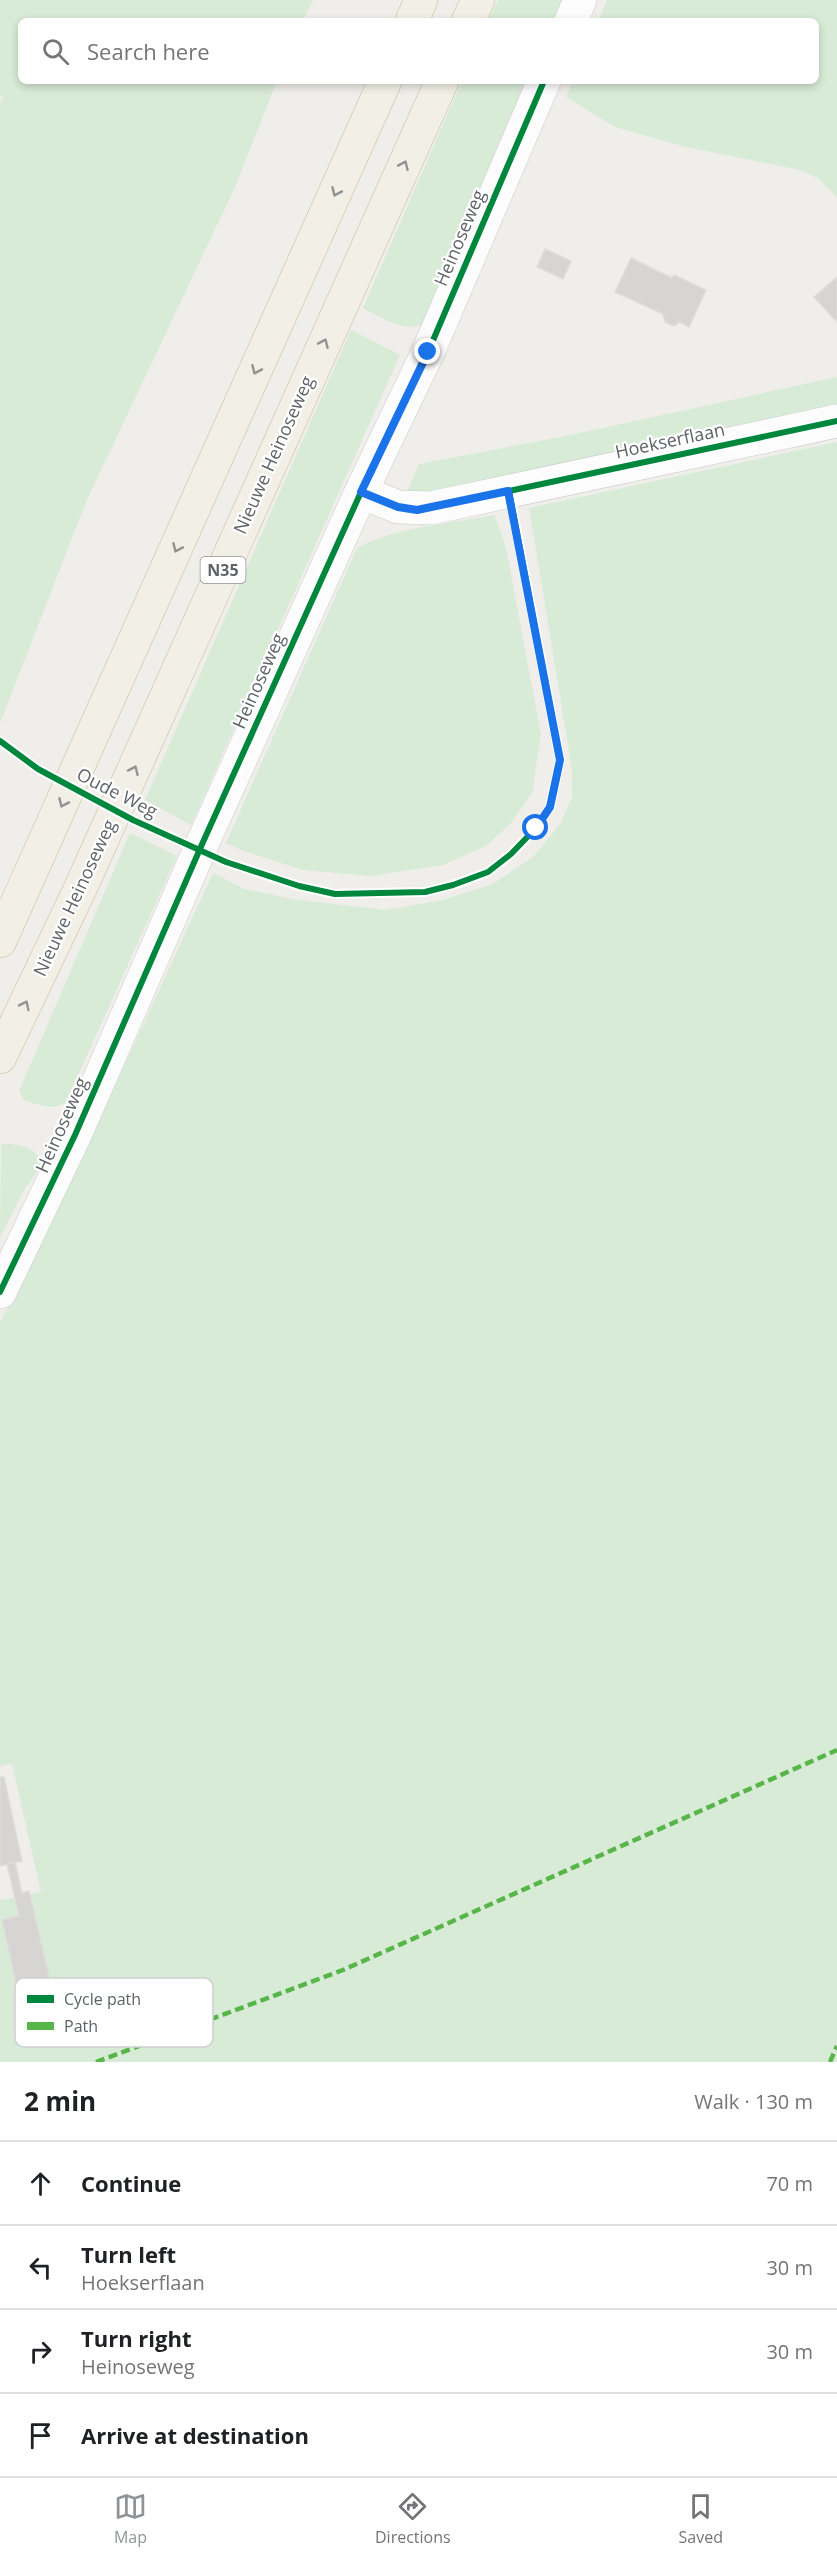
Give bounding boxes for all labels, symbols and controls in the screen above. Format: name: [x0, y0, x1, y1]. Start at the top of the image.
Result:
search box: [18, 18, 819, 84]
icon: search: [39, 35, 72, 68]
text: Search here: [87, 36, 210, 66]
one-way arrow: [397, 161, 409, 172]
one-way arrow: [331, 186, 343, 197]
street label: Heinoseweg: [428, 186, 490, 289]
one-way arrow: [317, 338, 329, 349]
route end: [414, 338, 440, 364]
one-way arrow: [252, 364, 264, 375]
street label: Nieuwe Heinoseweg: [227, 372, 319, 537]
street label: Hoekserflaan: [613, 417, 727, 463]
one-way arrow: [172, 542, 184, 553]
road number: N35: [200, 557, 246, 583]
street label: Heinoseweg: [226, 629, 290, 732]
street label: Oude Weg: [73, 762, 162, 823]
one-way arrow: [126, 766, 138, 777]
one-way arrow: [59, 797, 71, 808]
route start: [522, 814, 548, 840]
street label: Nieuwe Heinoseweg: [27, 815, 121, 980]
one-way arrow: [18, 1000, 30, 1011]
street label: Heinoseweg: [29, 1073, 93, 1176]
legend: [15, 1978, 213, 2047]
text: Cycle path: [64, 1988, 141, 2010]
text: Path: [64, 2015, 98, 2037]
text: 2 min: [24, 2083, 96, 2119]
text: Walk · 130 m: [694, 2088, 813, 2115]
icon: ahead: [24, 2167, 57, 2200]
text: Continue: [81, 2168, 181, 2198]
text: 70 m: [766, 2170, 813, 2197]
text: Turn left: [81, 2239, 176, 2269]
icon: left: [24, 2251, 57, 2284]
text: 30 m: [766, 2254, 813, 2281]
text: Hoekserflaan: [81, 2269, 205, 2296]
text: Turn right: [81, 2323, 192, 2353]
icon: right: [24, 2335, 57, 2368]
text: 30 m: [766, 2338, 813, 2365]
text: Heinoseweg: [81, 2353, 195, 2380]
icon: arrive: [24, 2419, 57, 2452]
text: Arrive at destination: [81, 2420, 309, 2450]
tab: Map: [114, 2490, 147, 2548]
tab: Directions: [375, 2490, 451, 2548]
tab: Saved: [679, 2490, 723, 2548]

